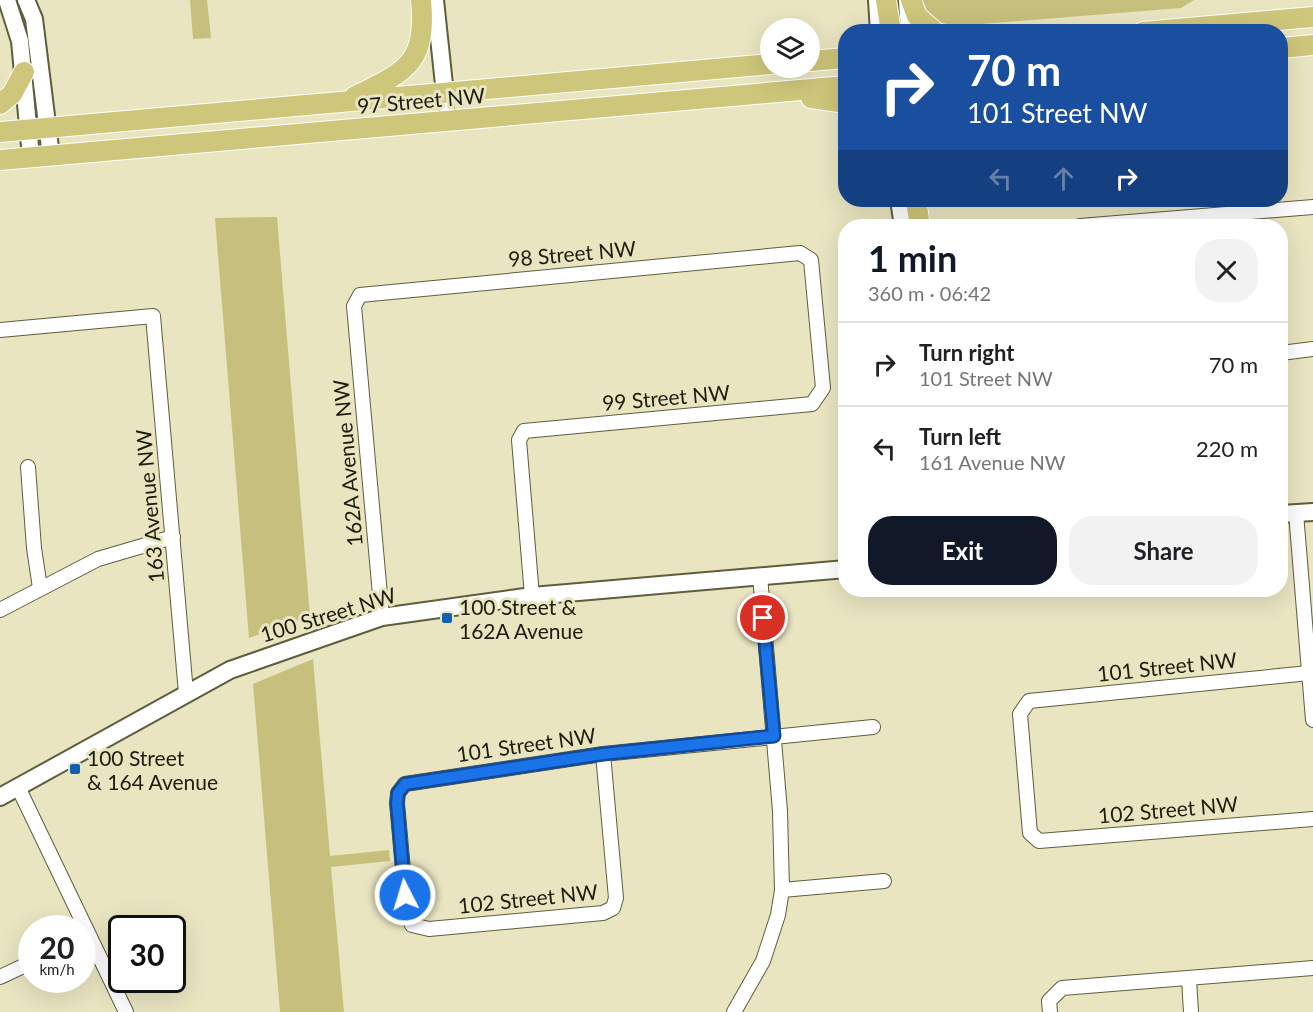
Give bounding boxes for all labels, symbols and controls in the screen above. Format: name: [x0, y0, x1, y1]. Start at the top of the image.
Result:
map controls: [760, 18, 820, 78]
button: layers: [760, 18, 820, 78]
text: 70 m: [967, 45, 1061, 95]
icon: right: [868, 48, 946, 126]
street label: 97 Street NW: [356, 82, 486, 118]
text: 101 Street NW: [967, 96, 1147, 129]
icon: left: [984, 162, 1017, 195]
icon: ahead: [1047, 162, 1080, 195]
icon: right: [1110, 162, 1143, 195]
street label: 98 Street NW: [507, 235, 637, 271]
text: 1 min: [868, 236, 957, 280]
button: close: [1195, 239, 1258, 302]
text: 360 m · 06:42: [868, 281, 991, 305]
text: Turn right: [919, 339, 1014, 366]
icon: right: [868, 348, 901, 381]
text: 70 m: [1209, 351, 1258, 378]
text: 101 Street NW: [919, 366, 1053, 390]
street label: 162A Avenue NW: [327, 378, 367, 547]
street label: 99 Street NW: [601, 379, 731, 415]
text: Turn left: [919, 423, 1001, 450]
street label: 163 Avenue NW: [130, 428, 168, 584]
icon: left: [868, 432, 901, 465]
text: 220 m: [1196, 435, 1258, 462]
text: 161 Avenue NW: [919, 450, 1066, 474]
button: Exit: [868, 516, 1057, 585]
button: Share: [1069, 516, 1258, 585]
street label: 100 Street NW: [257, 581, 399, 646]
pin: [737, 592, 788, 643]
place label: 100 Street & 162A Avenue: [459, 594, 583, 643]
icon: arrive: [746, 601, 779, 634]
marker: 100 Street & 162A Avenue: [440, 611, 454, 625]
street label: 101 Street NW: [1096, 646, 1238, 686]
street label: 101 Street NW: [455, 722, 597, 766]
place label: 100 Street & 164 Avenue: [87, 745, 218, 794]
marker: 100 Street & 164 Avenue: [68, 762, 82, 776]
street label: 102 Street NW: [1097, 790, 1239, 828]
position arrow: [373, 863, 437, 927]
street label: 102 Street NW: [457, 878, 599, 918]
speed limit sign: 30: [108, 915, 186, 993]
text: 20: [40, 929, 74, 965]
text: km/h: [39, 960, 75, 978]

